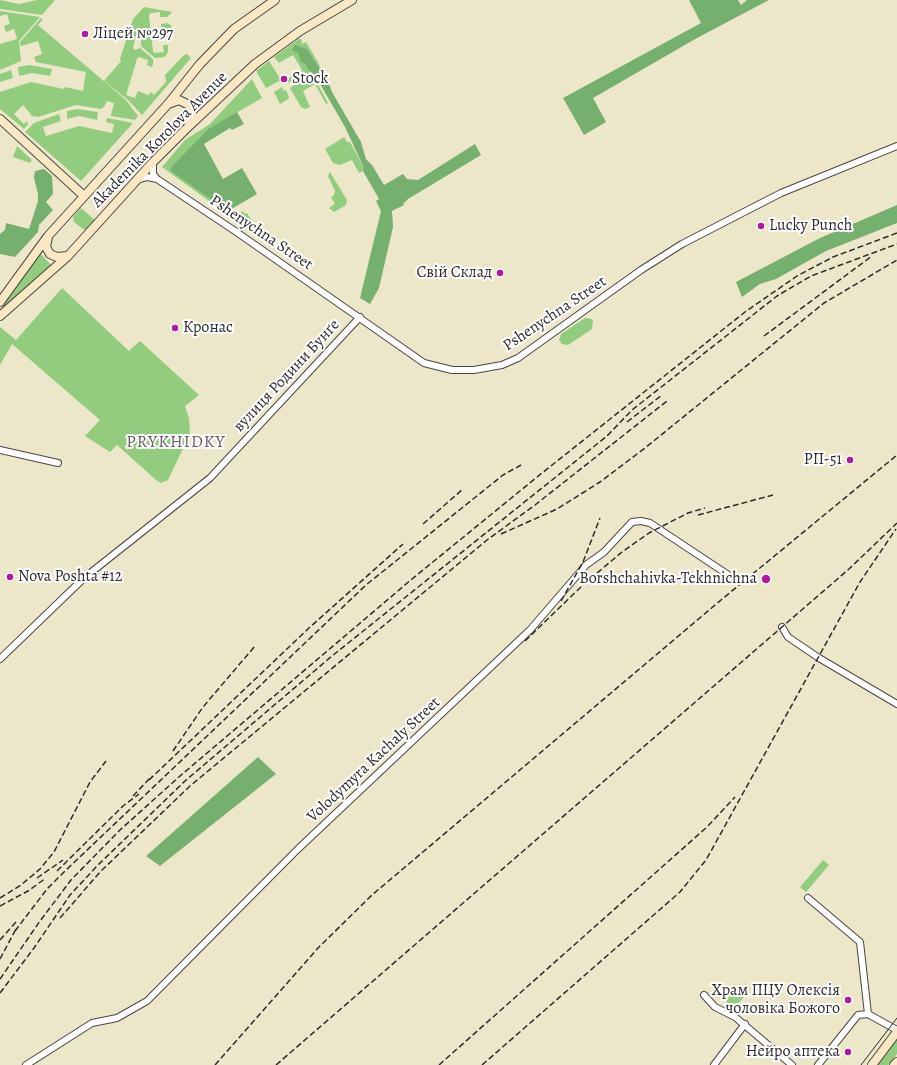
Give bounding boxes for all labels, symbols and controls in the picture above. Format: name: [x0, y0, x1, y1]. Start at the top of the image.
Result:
place label: Ліцей №297: [93, 24, 173, 44]
marker: Ліцей №297: [80, 29, 90, 39]
street label: Akademika Korolova Avenue: [88, 68, 232, 212]
place label: Stock: [292, 69, 328, 89]
marker: Stock: [279, 74, 289, 84]
street label: Pshenychna Street: [206, 191, 316, 275]
place label: Lucky Punch: [769, 216, 852, 236]
marker: Lucky Punch: [756, 221, 766, 231]
place label: Свій Склад: [416, 263, 492, 283]
marker: Свій Склад: [495, 268, 505, 278]
street label: Pshenychna Street: [500, 272, 610, 356]
street label: вулиця Родини Бунґе: [230, 316, 344, 436]
place label: Кронас: [183, 318, 233, 338]
marker: Кронас: [170, 323, 180, 333]
district label: PRYKHIDKY: [126, 433, 226, 453]
place label: РП-51: [804, 450, 842, 470]
marker: РП-51: [845, 455, 855, 465]
place label: Nova Poshta #12: [18, 567, 122, 587]
place label: Borshchahivka-Tekhnichna: [579, 569, 757, 589]
marker: Nova Poshta #12: [5, 572, 15, 582]
marker: Borshchahivka-Tekhnichna: [760, 573, 772, 585]
street label: Volodymyra Kachaly Street: [304, 693, 444, 827]
place label: Храм ПЦУ Олексія чоловіка Божого: [712, 981, 840, 1019]
marker: Храм ПЦУ Олексія чоловіка Божого: [843, 995, 853, 1005]
place label: Нейро аптека: [746, 1042, 840, 1062]
marker: Нейро аптека: [843, 1047, 853, 1057]

